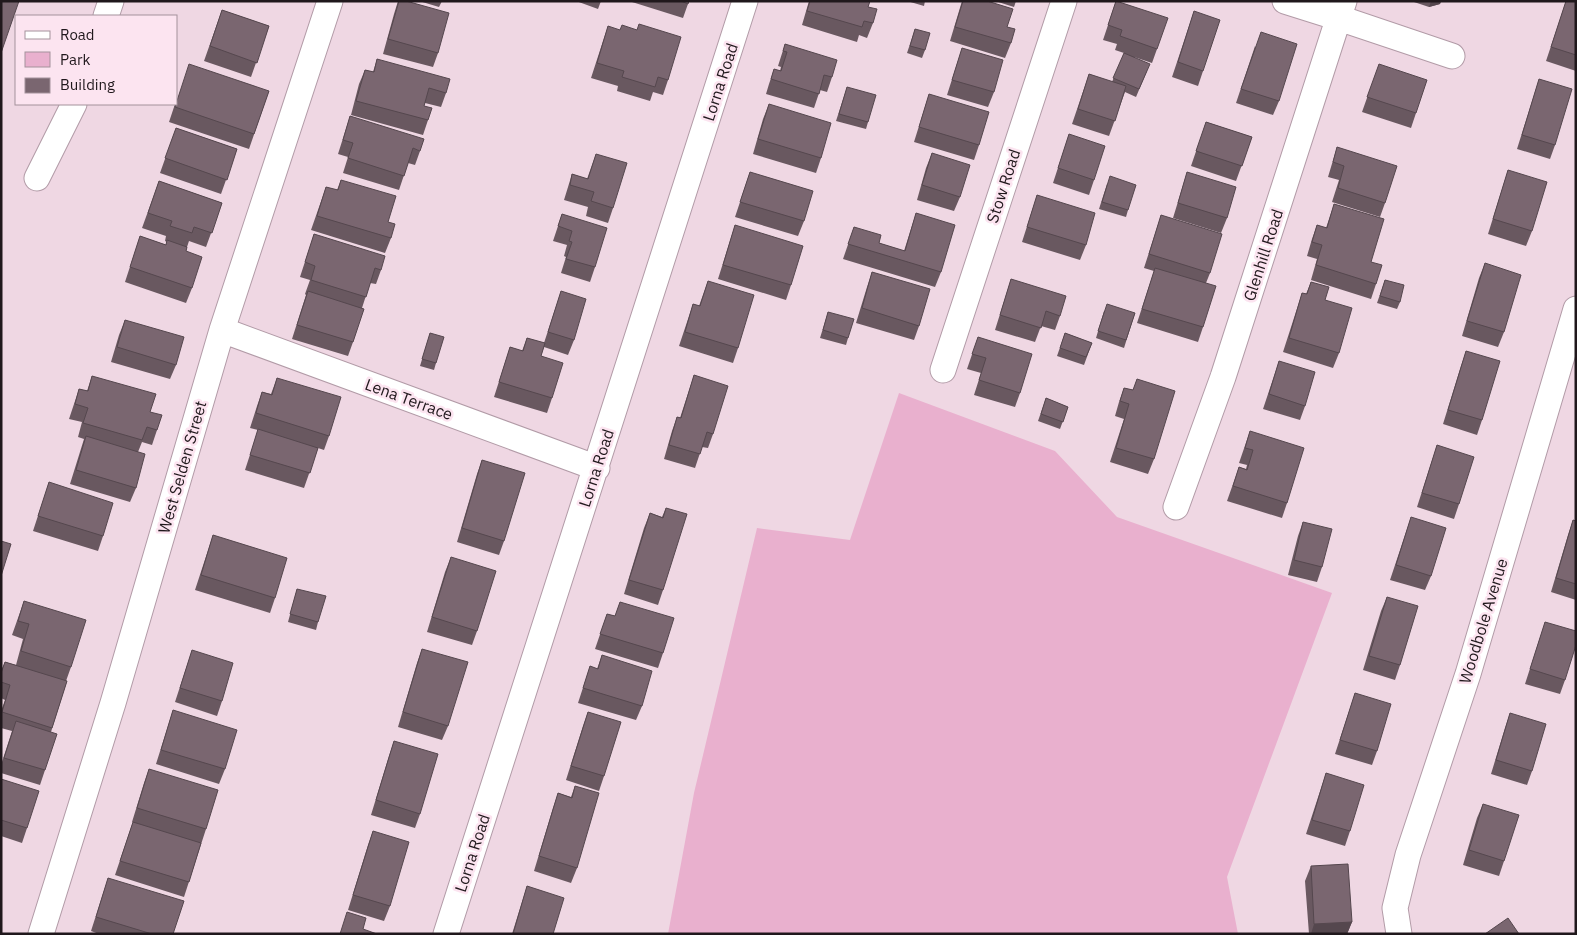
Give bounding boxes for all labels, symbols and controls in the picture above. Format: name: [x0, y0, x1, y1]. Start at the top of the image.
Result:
legend: [15, 15, 178, 105]
text: Road: [60, 25, 95, 44]
street label: Lorna Road: [698, 40, 742, 124]
text: Park: [60, 50, 90, 69]
text: Building: [60, 75, 115, 94]
street label: Stow Road: [982, 146, 1024, 226]
street label: Glenhill Road: [1239, 206, 1287, 304]
street label: Lena Terrace: [362, 374, 456, 424]
street label: West Selden Street: [153, 398, 211, 536]
street label: Lorna Road: [574, 426, 618, 510]
street label: Woodbole Avenue: [1454, 556, 1512, 686]
street label: Lorna Road: [450, 811, 494, 895]

